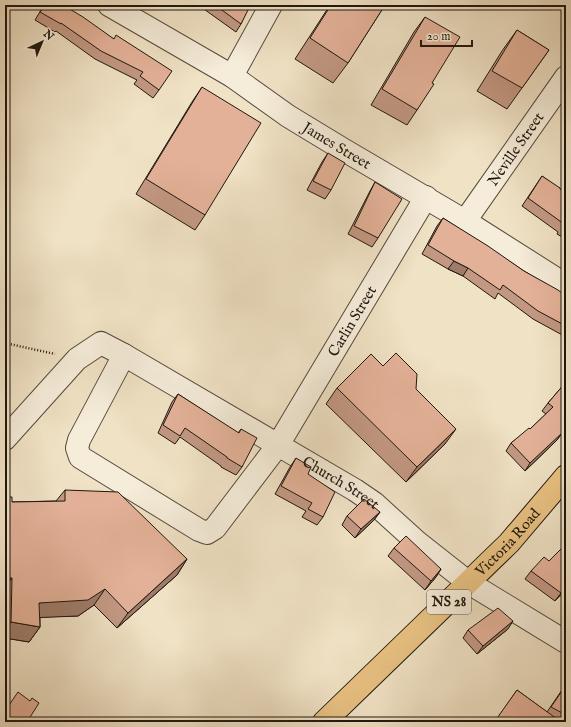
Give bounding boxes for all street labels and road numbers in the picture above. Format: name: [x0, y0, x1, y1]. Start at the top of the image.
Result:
street label: Neville Street: [483, 108, 548, 190]
street label: James Street: [298, 117, 375, 173]
street label: Carlin Street: [323, 282, 380, 360]
street label: Church Street: [299, 452, 384, 513]
street label: Victoria Road: [470, 503, 545, 581]
road number: NS 28: [427, 590, 471, 614]

